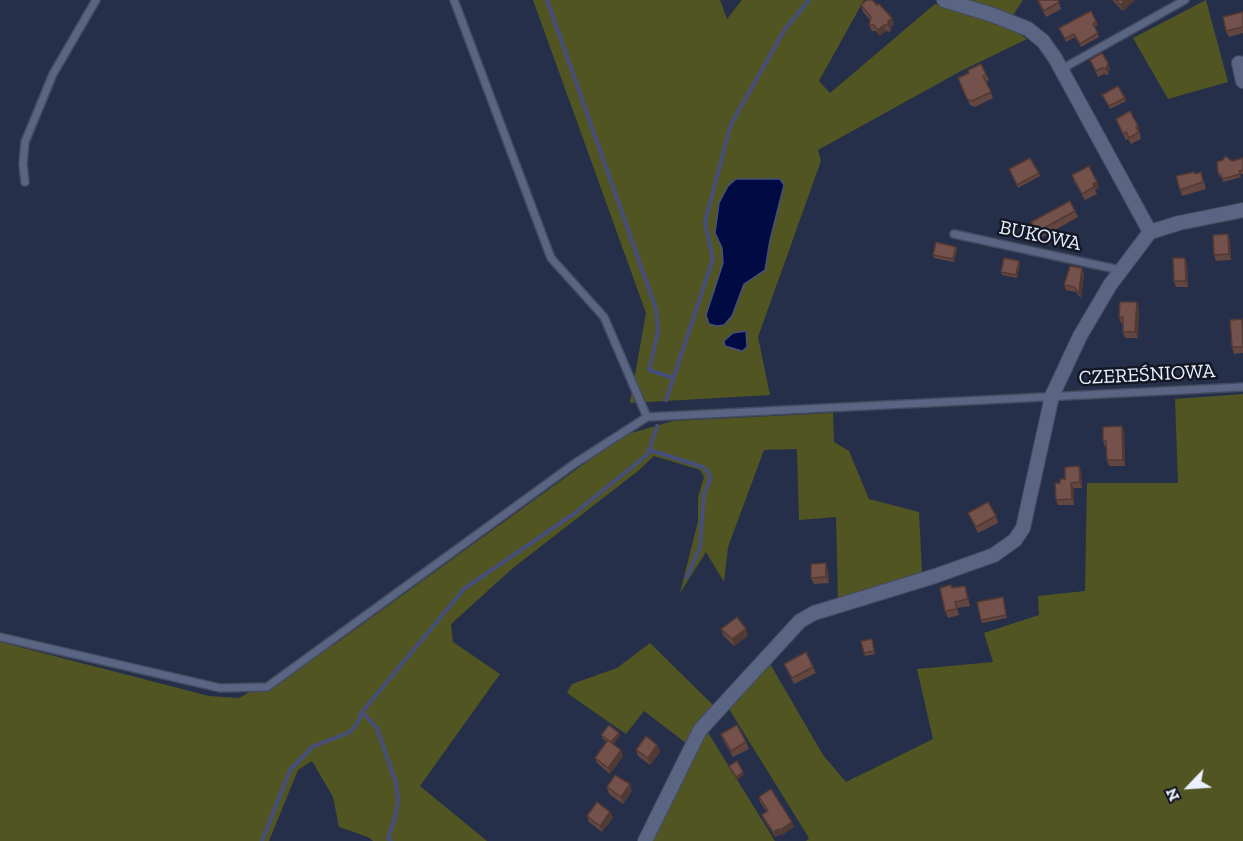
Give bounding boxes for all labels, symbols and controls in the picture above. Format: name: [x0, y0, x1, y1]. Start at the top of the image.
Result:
street label: BUKOWA: [997, 216, 1083, 256]
street label: CZEREŚNIOWA: [1078, 359, 1216, 391]
north arrow: [1159, 757, 1219, 817]
text: N: [1161, 785, 1183, 804]

